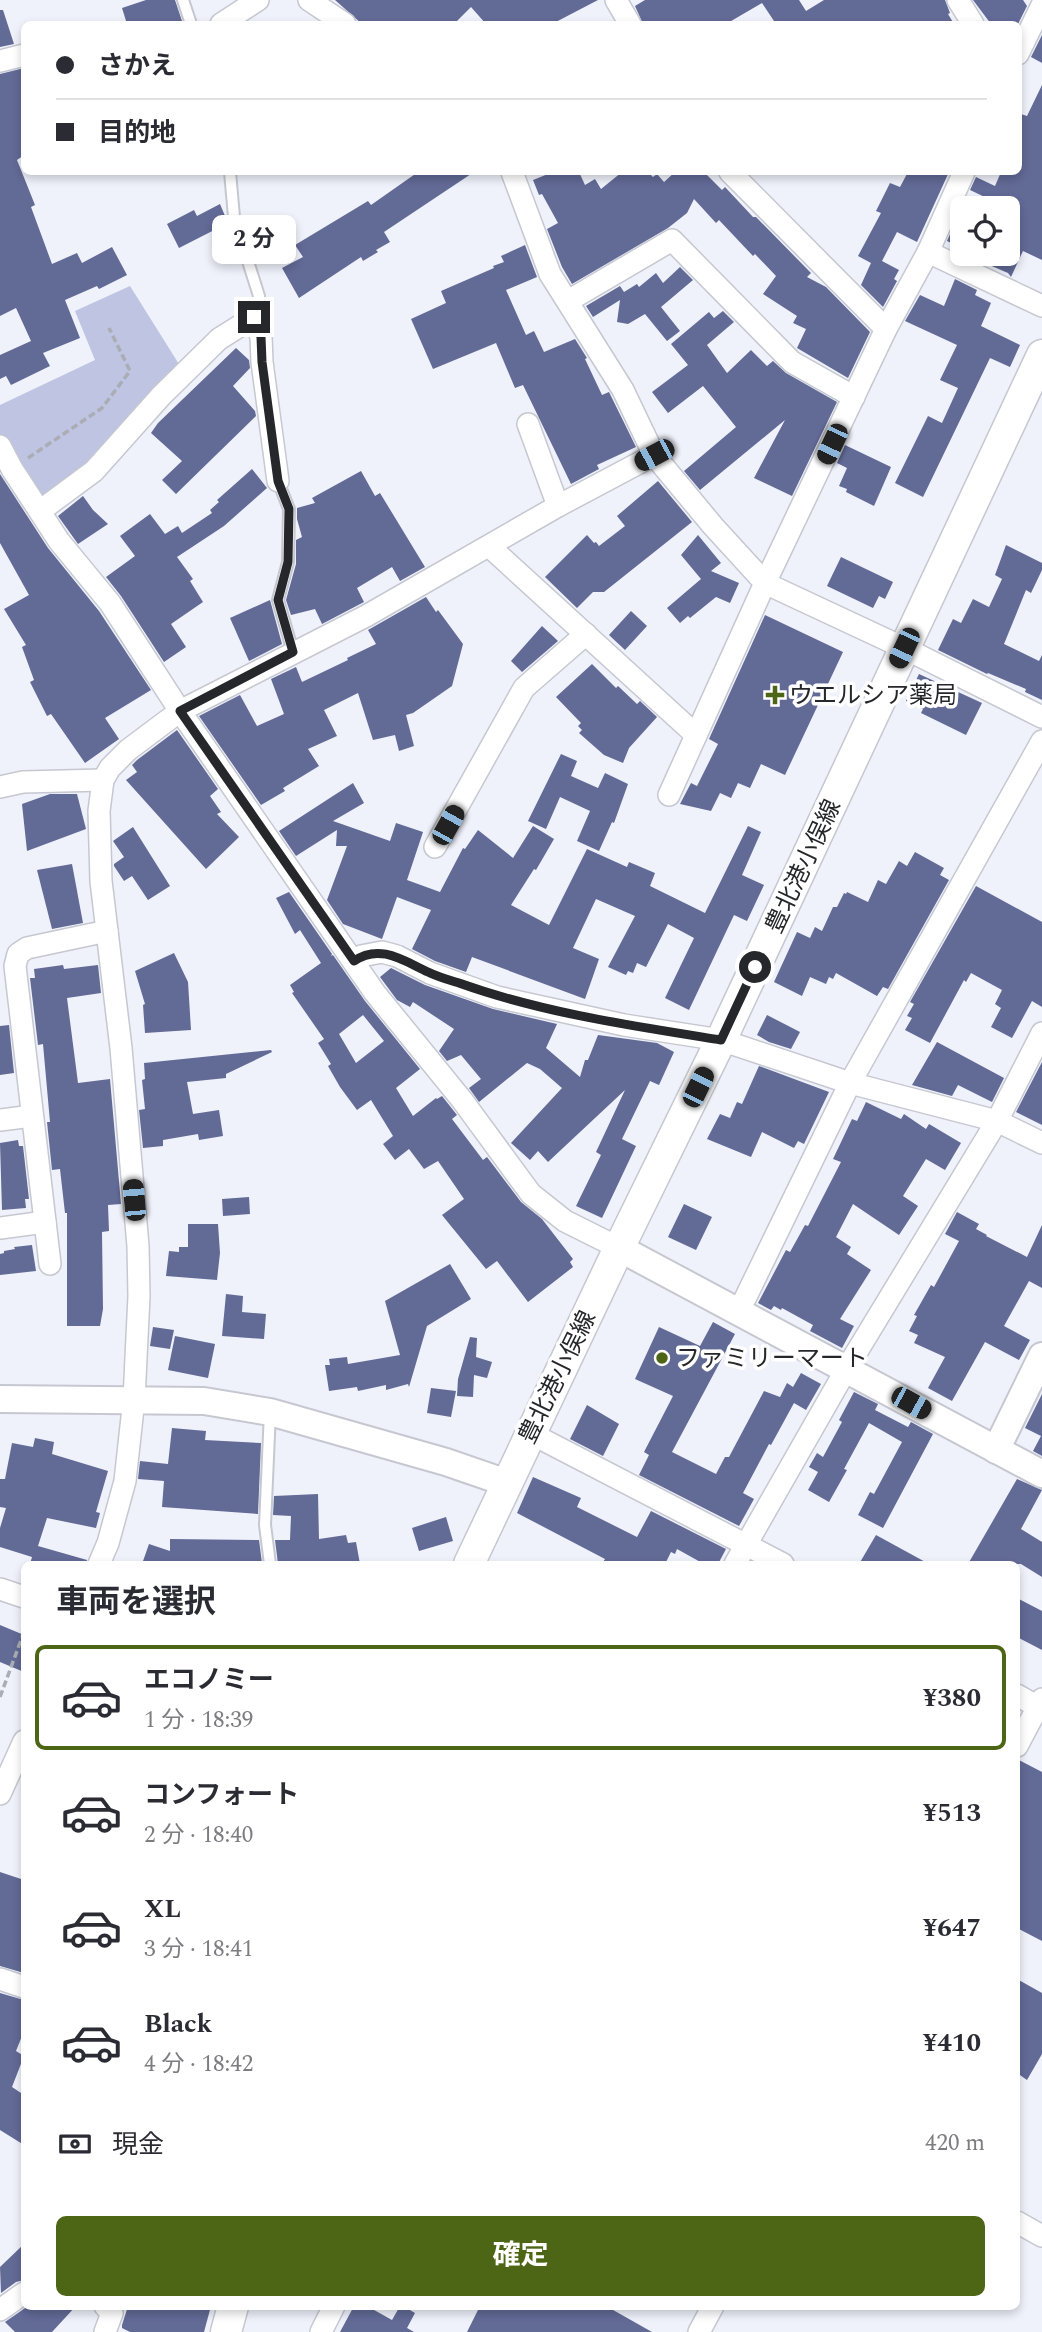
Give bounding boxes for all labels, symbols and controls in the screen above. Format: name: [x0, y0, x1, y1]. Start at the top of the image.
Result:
text: さかえ: [98, 46, 176, 86]
text: 目的地: [98, 113, 176, 153]
map controls: [950, 196, 1020, 266]
button: locate: [950, 196, 1020, 266]
callout: 2 分: [212, 216, 296, 264]
text: 2 分: [233, 222, 275, 257]
route end: [238, 301, 270, 333]
car: [814, 421, 851, 467]
car: [631, 436, 678, 474]
car: [886, 625, 923, 671]
place label: ウエルシア薬局: [789, 678, 957, 714]
marker: ウエルシア薬局: [767, 687, 783, 703]
street label: 豊北港小俣線: [757, 794, 851, 939]
car: [429, 802, 468, 848]
route start: [739, 951, 771, 983]
car: [680, 1064, 717, 1110]
car: [122, 1178, 147, 1222]
street label: 豊北港小俣線: [510, 1305, 606, 1450]
place label: ファミリーマート: [676, 1341, 868, 1377]
marker: ファミリーマート: [654, 1350, 670, 1366]
car: [888, 1384, 935, 1422]
text: 車両を選択: [56, 1578, 216, 1627]
text: エコノミー: [144, 1660, 274, 1700]
icon: car: [60, 1666, 123, 1729]
text: ¥380: [923, 1678, 981, 1718]
text: 1 分 · 18:39: [144, 1703, 253, 1738]
text: コンフォート: [144, 1775, 299, 1815]
icon: car: [60, 1781, 123, 1844]
text: ¥513: [923, 1793, 981, 1833]
text: 2 分 · 18:40: [144, 1818, 253, 1853]
text: XL: [144, 1889, 181, 1929]
icon: car: [60, 1896, 123, 1959]
text: ¥647: [923, 1908, 981, 1948]
text: 3 分 · 18:41: [144, 1932, 253, 1967]
text: Black: [144, 2004, 212, 2044]
icon: car: [60, 2011, 123, 2074]
text: ¥410: [923, 2023, 981, 2063]
text: 4 分 · 18:42: [144, 2047, 253, 2082]
icon: cash: [56, 2125, 94, 2163]
text: 現金: [112, 2125, 164, 2165]
text: 420 m: [925, 2126, 985, 2161]
button: 確定: [56, 2216, 985, 2296]

